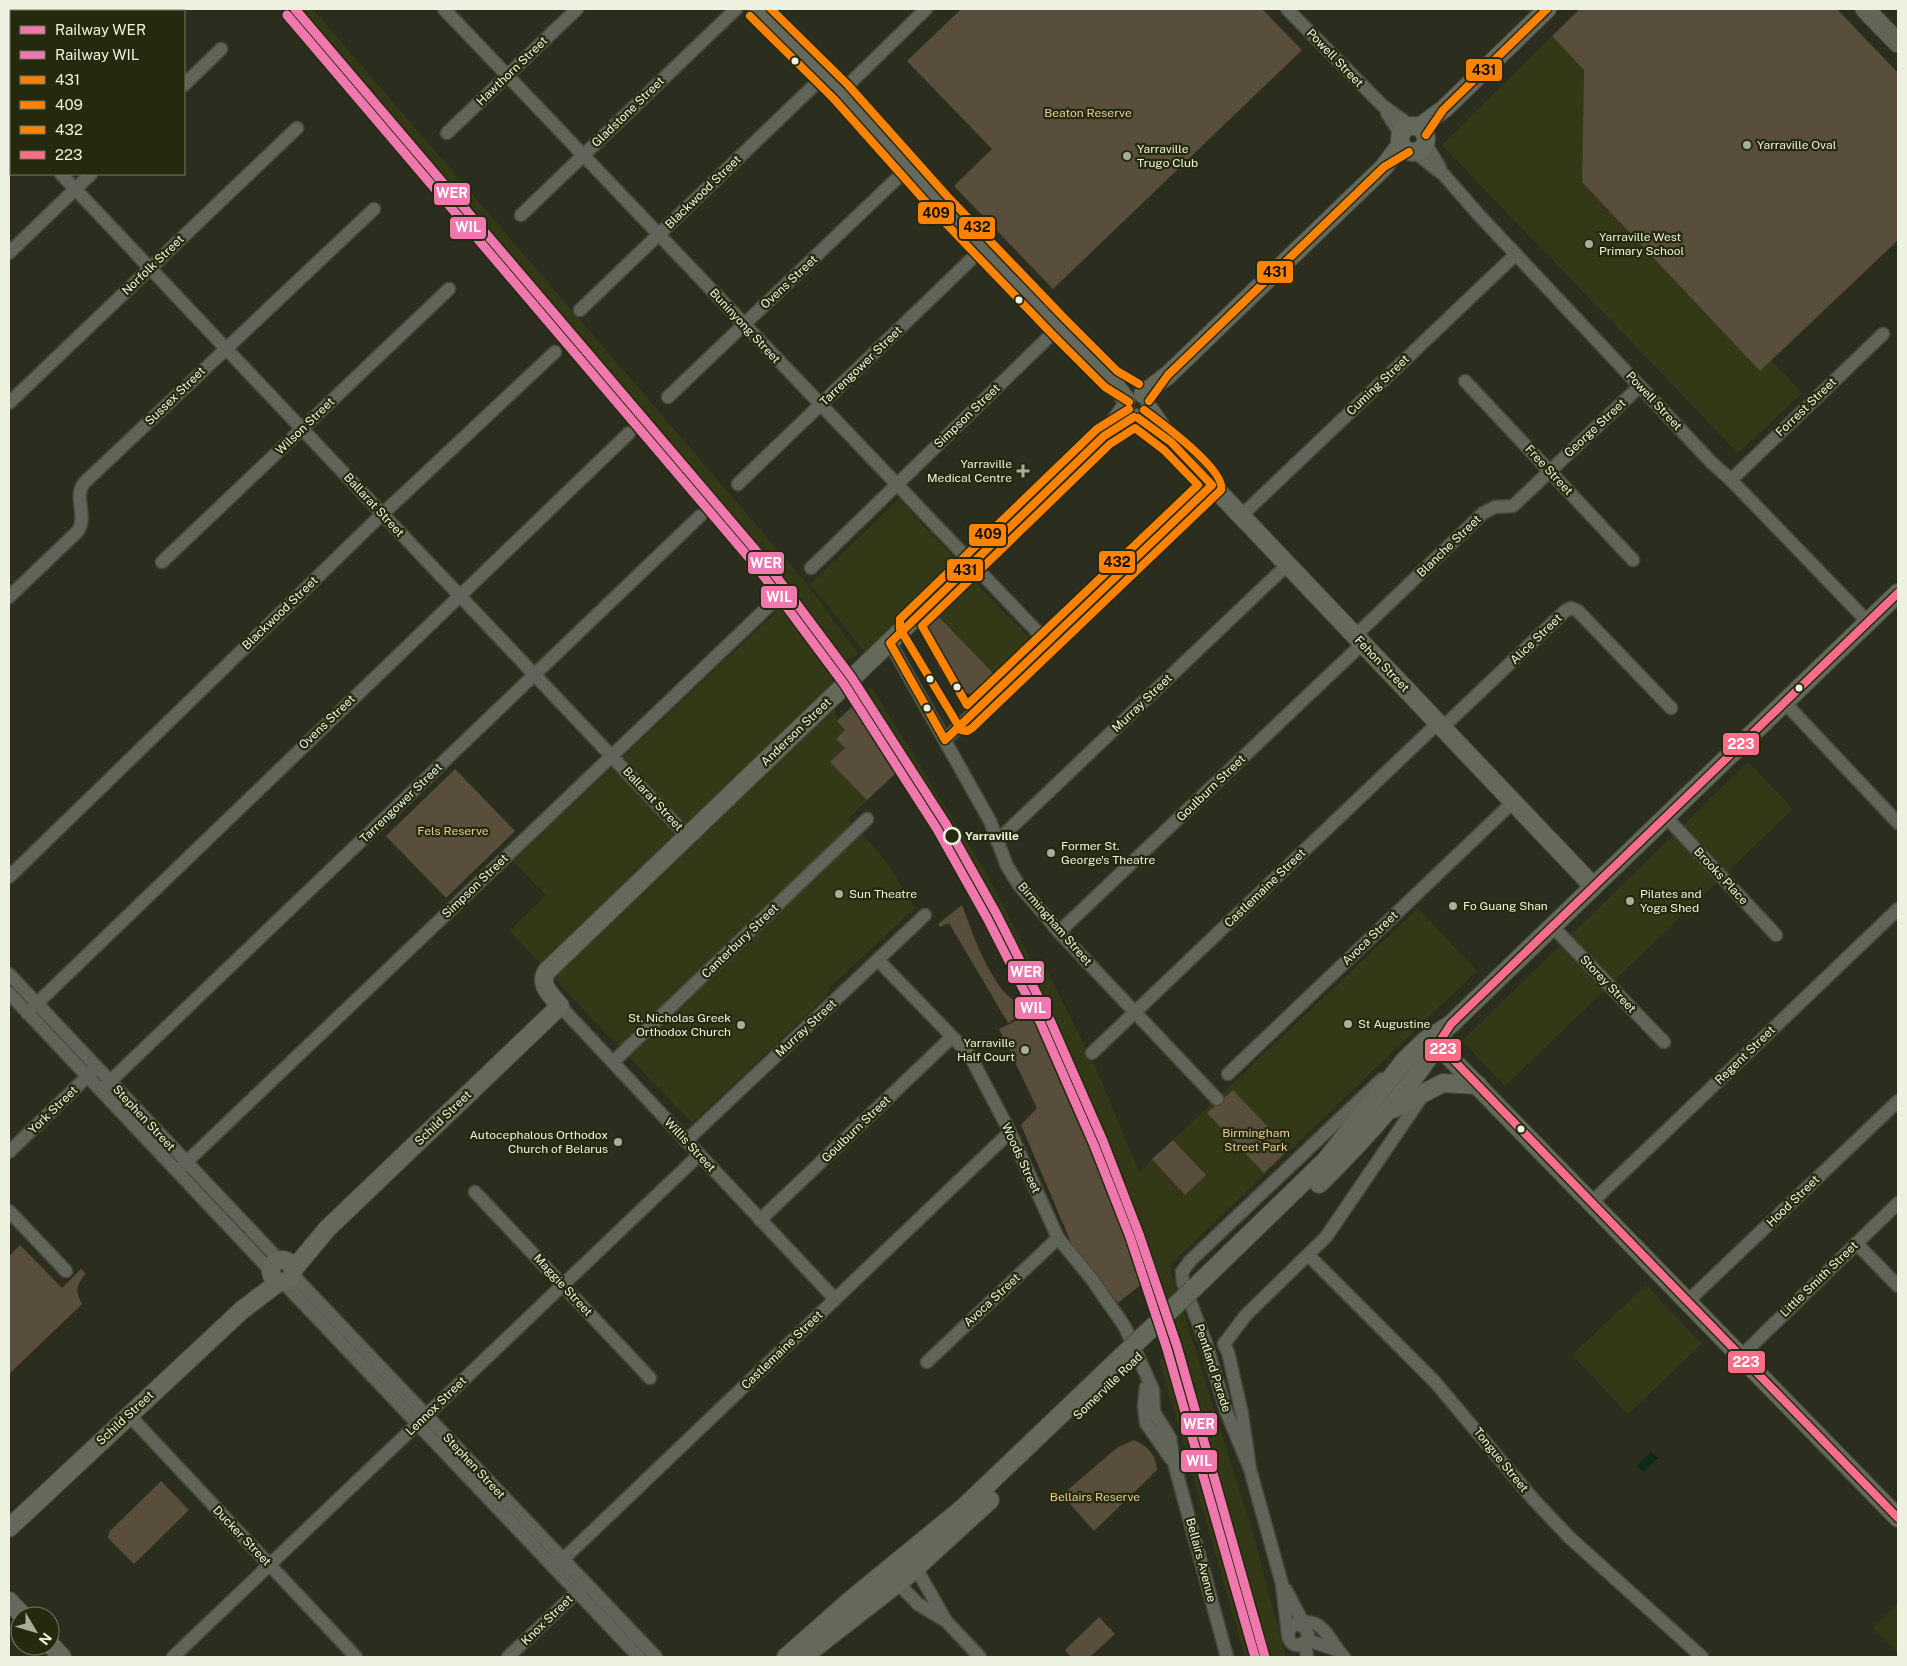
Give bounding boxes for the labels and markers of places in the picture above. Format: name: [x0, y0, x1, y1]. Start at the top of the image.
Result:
unlabelled marker: [790, 56, 800, 66]
place label: Yarraville Oval: [1757, 138, 1837, 152]
marker: Yarraville Oval: [1741, 139, 1753, 151]
place label: Yarraville Trugo Club: [1137, 142, 1198, 170]
marker: Yarraville Trugo Club: [1121, 150, 1133, 162]
place label: Yarraville West Primary School: [1599, 230, 1684, 258]
marker: Yarraville West Primary School: [1583, 238, 1595, 250]
unlabelled marker: [1014, 295, 1024, 305]
place label: Yarraville Medical Centre: [927, 457, 1012, 485]
marker: Yarraville Medical Centre: [1016, 464, 1030, 478]
unlabelled marker: [925, 674, 935, 684]
unlabelled marker: [952, 682, 962, 692]
unlabelled marker: [1794, 683, 1804, 693]
unlabelled marker: [922, 703, 932, 713]
marker: Yarraville: [943, 827, 961, 845]
place label: Yarraville: [965, 829, 1019, 843]
place label: Former St. George's Theatre: [1061, 839, 1156, 867]
marker: Former St. George's Theatre: [1045, 847, 1057, 859]
place label: Sun Theatre: [849, 887, 917, 901]
place label: Pilates and Yoga Shed: [1640, 887, 1702, 915]
marker: Sun Theatre: [833, 888, 845, 900]
marker: Pilates and Yoga Shed: [1624, 895, 1636, 907]
place label: Fo Guang Shan: [1463, 899, 1548, 913]
marker: Fo Guang Shan: [1447, 900, 1459, 912]
place label: St. Nicholas Greek Orthodox Church: [628, 1011, 731, 1039]
place label: St Augustine: [1358, 1017, 1431, 1031]
marker: St Augustine: [1342, 1018, 1354, 1030]
marker: St. Nicholas Greek Orthodox Church: [735, 1019, 747, 1031]
place label: Yarraville Half Court: [957, 1036, 1015, 1064]
marker: Yarraville Half Court: [1019, 1044, 1031, 1056]
unlabelled marker: [1516, 1124, 1526, 1134]
place label: Autocephalous Orthodox Church of Belarus: [469, 1128, 608, 1156]
marker: Autocephalous Orthodox Church of Belarus: [612, 1136, 624, 1148]

